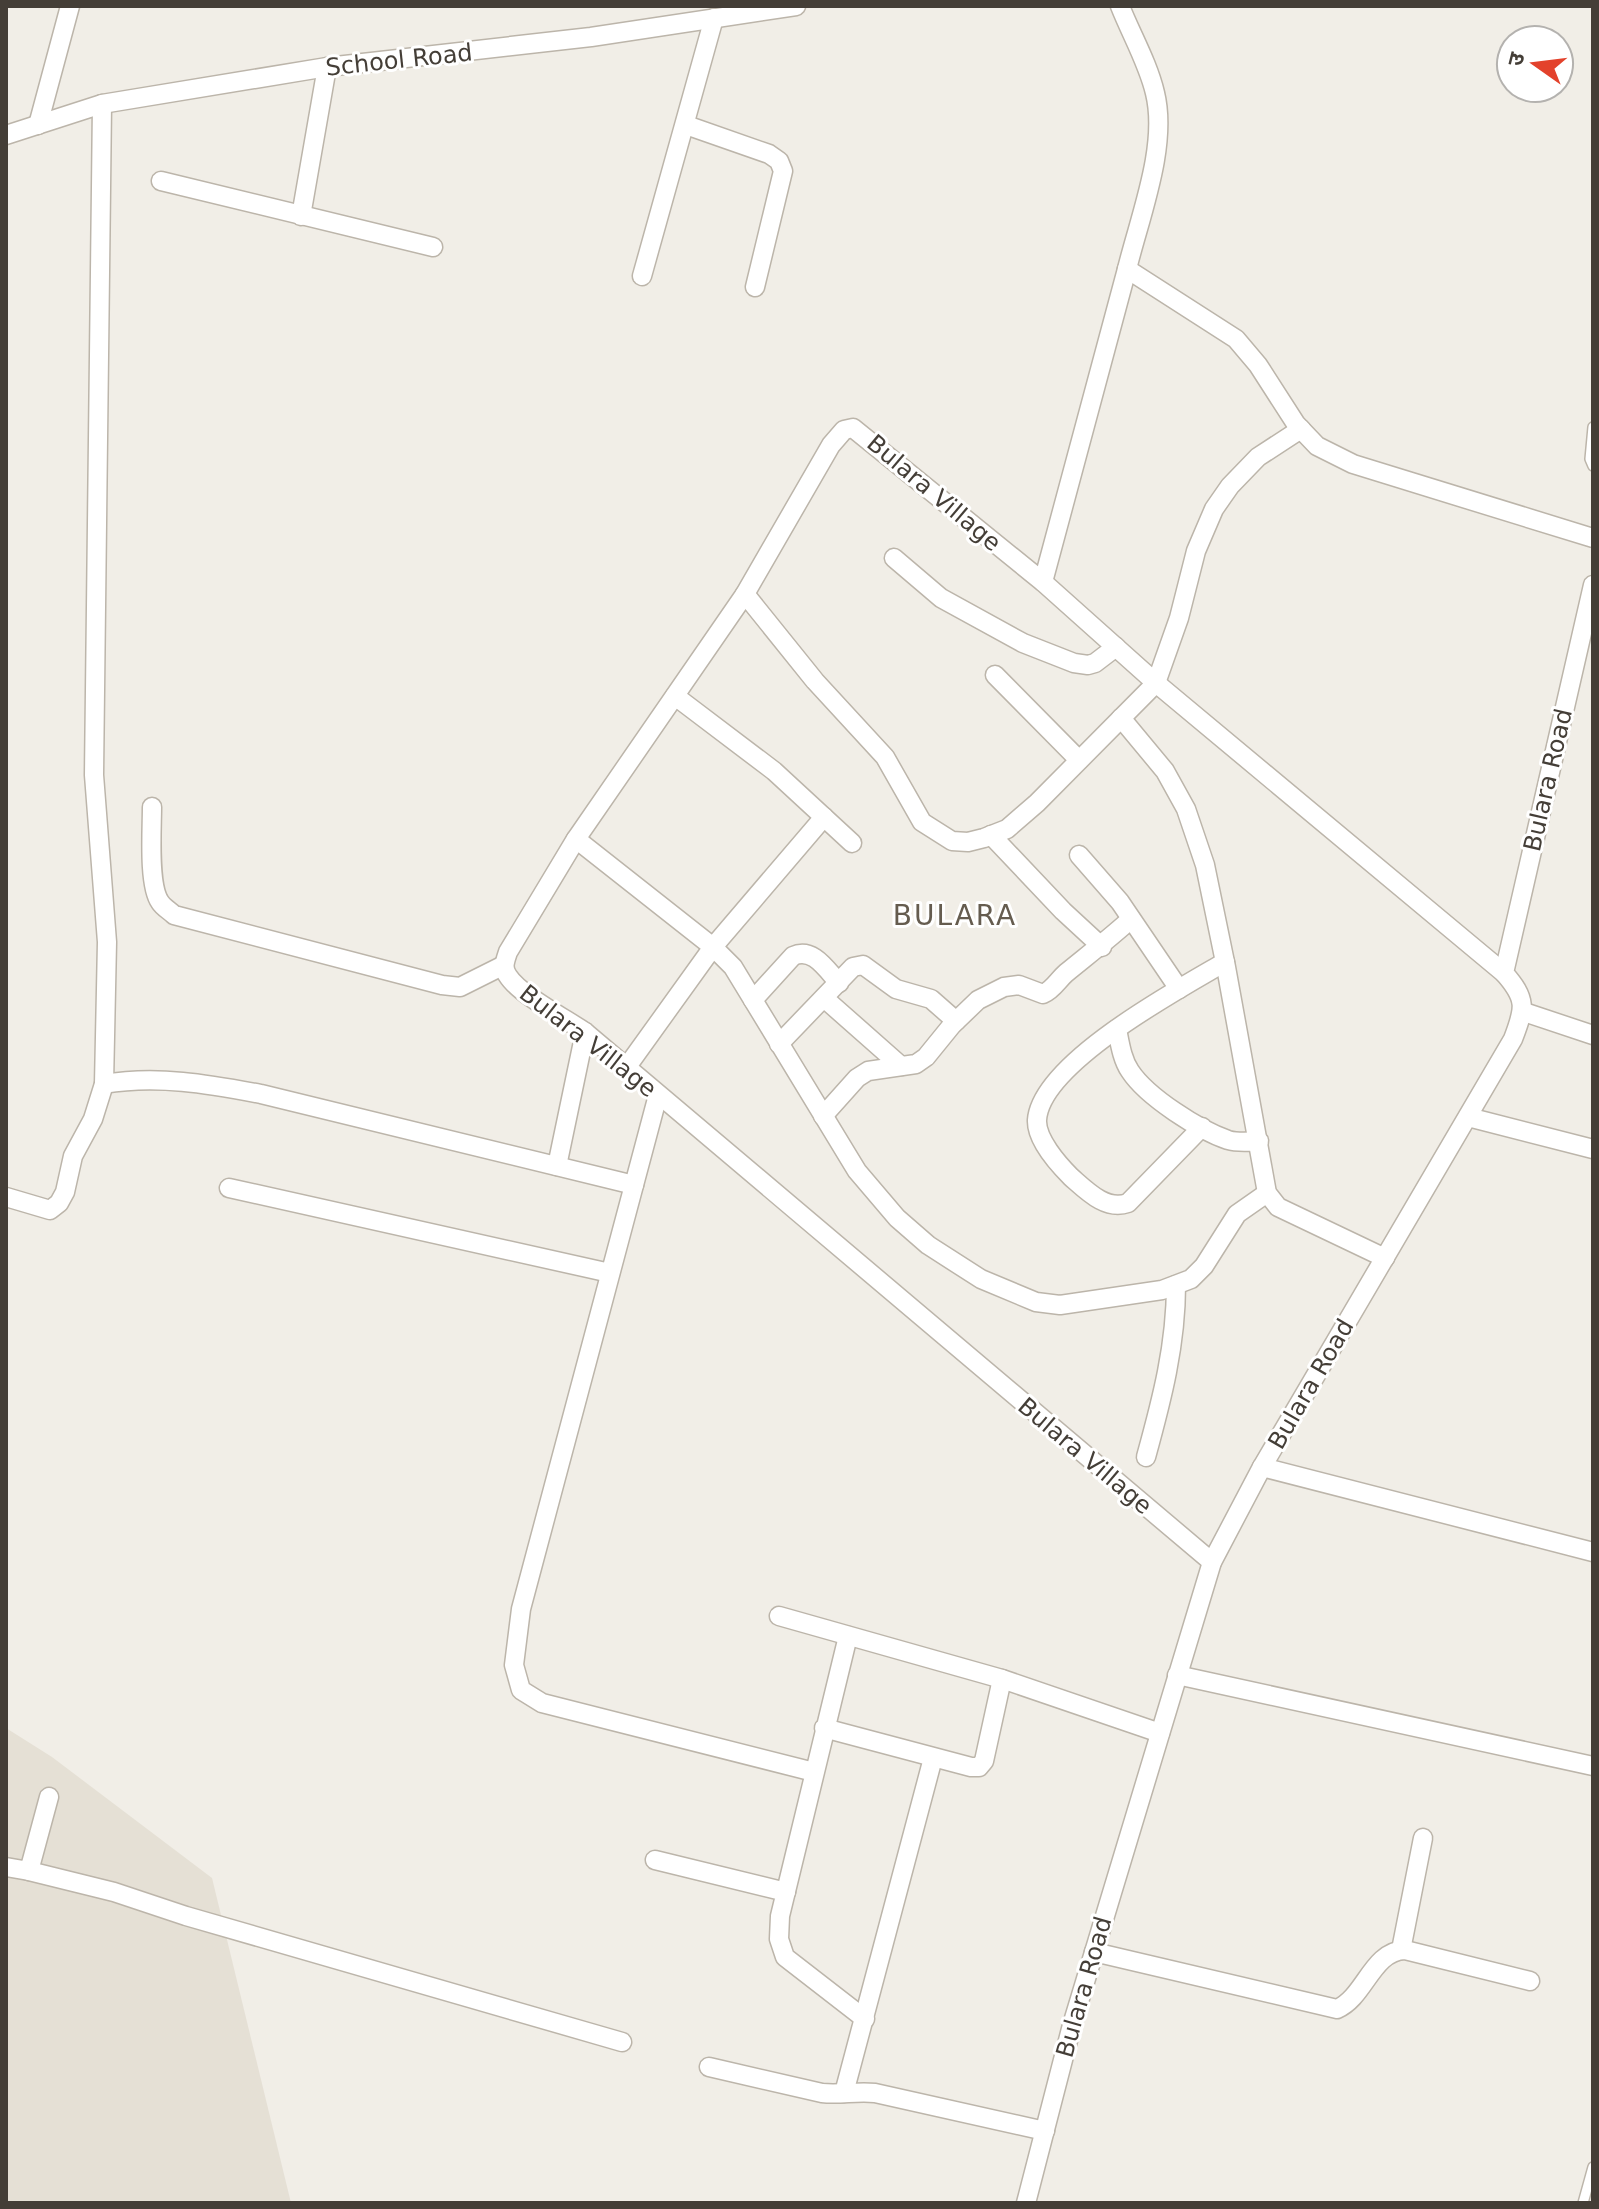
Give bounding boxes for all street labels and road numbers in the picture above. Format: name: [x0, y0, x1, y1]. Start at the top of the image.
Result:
street label: School Road: [324, 38, 474, 82]
street label: Bulara Village: [861, 429, 1007, 557]
street label: Bulara Road: [1518, 706, 1578, 854]
street label: Bulara Village: [514, 979, 662, 1103]
street label: Bulara Road: [1263, 1314, 1359, 1454]
street label: Bulara Village: [1012, 1392, 1158, 1520]
street label: Bulara Road: [1050, 1913, 1118, 2061]

